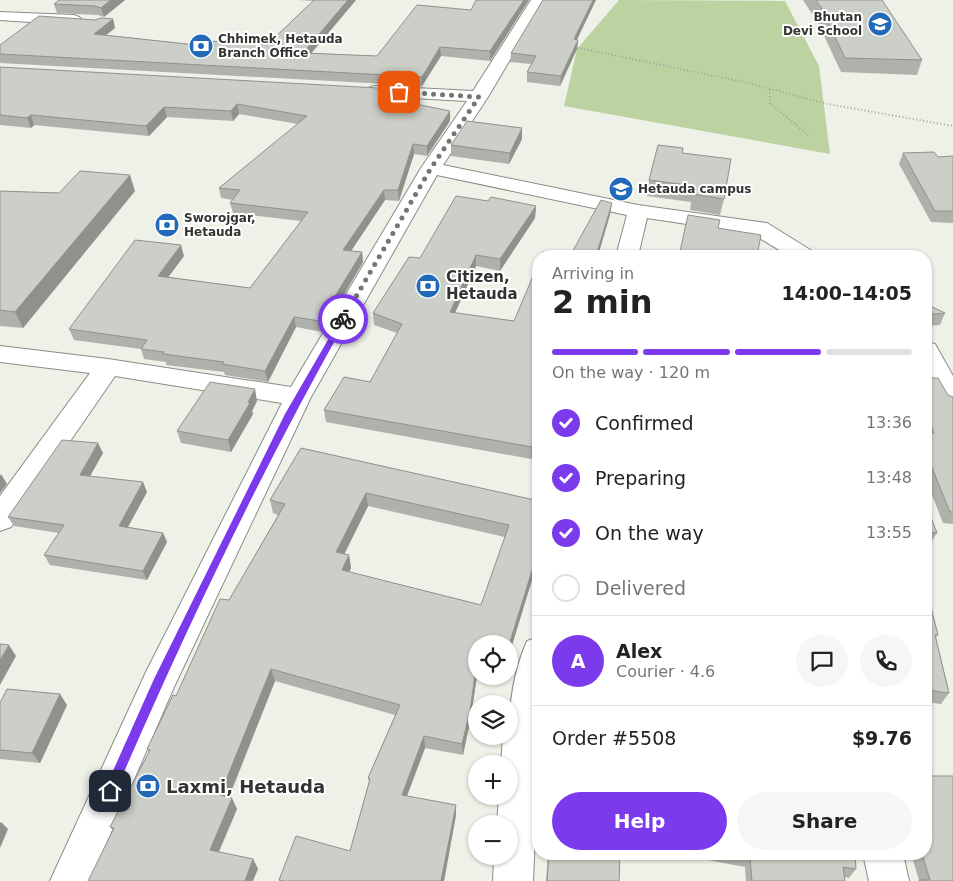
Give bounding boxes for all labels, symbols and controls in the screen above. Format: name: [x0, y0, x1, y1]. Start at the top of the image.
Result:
place label: Bhutan Devi School: [783, 10, 862, 38]
school or university icon: Bhutan Devi School: [867, 11, 893, 37]
place label: Chhimek, Hetauda Branch Office: [218, 32, 343, 60]
bank icon: Chhimek, Hetauda Branch Office: [188, 33, 214, 59]
pin: [378, 71, 420, 113]
icon: bag: [385, 78, 413, 106]
school or university icon: Hetauda campus: [608, 176, 634, 202]
place label: Hetauda campus: [638, 182, 751, 196]
place label: Sworojgar, Hetauda: [184, 211, 256, 239]
bank icon: Sworojgar, Hetauda: [154, 212, 180, 238]
text: Arriving in: [552, 264, 634, 283]
place label: Citizen, Hetauda: [446, 268, 518, 303]
bank icon: Citizen, Hetauda: [415, 273, 441, 299]
text: 14:00–14:05: [782, 282, 912, 304]
text: 2 min: [552, 283, 653, 321]
courier: [318, 294, 368, 344]
icon: bike: [329, 305, 357, 333]
text: On the way · 120 m: [552, 363, 710, 382]
icon: check: [552, 409, 580, 437]
text: Confirmed: [595, 412, 694, 434]
text: 13:36: [866, 413, 912, 432]
icon: check: [552, 464, 580, 492]
text: Preparing: [595, 467, 686, 489]
text: 13:48: [866, 468, 912, 487]
icon: check: [552, 519, 580, 547]
text: On the way: [595, 522, 704, 544]
text: 13:55: [866, 523, 912, 542]
text: Delivered: [595, 577, 686, 599]
map controls: [468, 635, 518, 865]
button: locate: [468, 635, 518, 685]
button: chat: [796, 635, 848, 687]
button: phone: [860, 635, 912, 687]
text: Alex: [616, 640, 662, 662]
text: A: [571, 650, 585, 672]
text: Courier · 4.6: [616, 662, 715, 681]
button: layers: [468, 695, 518, 745]
text: Order #5508: [552, 727, 676, 749]
text: $9.76: [852, 727, 912, 749]
button: +: [468, 755, 518, 805]
pin: [89, 770, 131, 812]
bank icon: Laxmi, Hetauda: [135, 773, 161, 799]
place label: Laxmi, Hetauda: [166, 776, 325, 797]
icon: home: [96, 777, 124, 805]
button: Help: [552, 792, 727, 850]
button: Share: [737, 792, 912, 850]
button: −: [468, 815, 518, 865]

